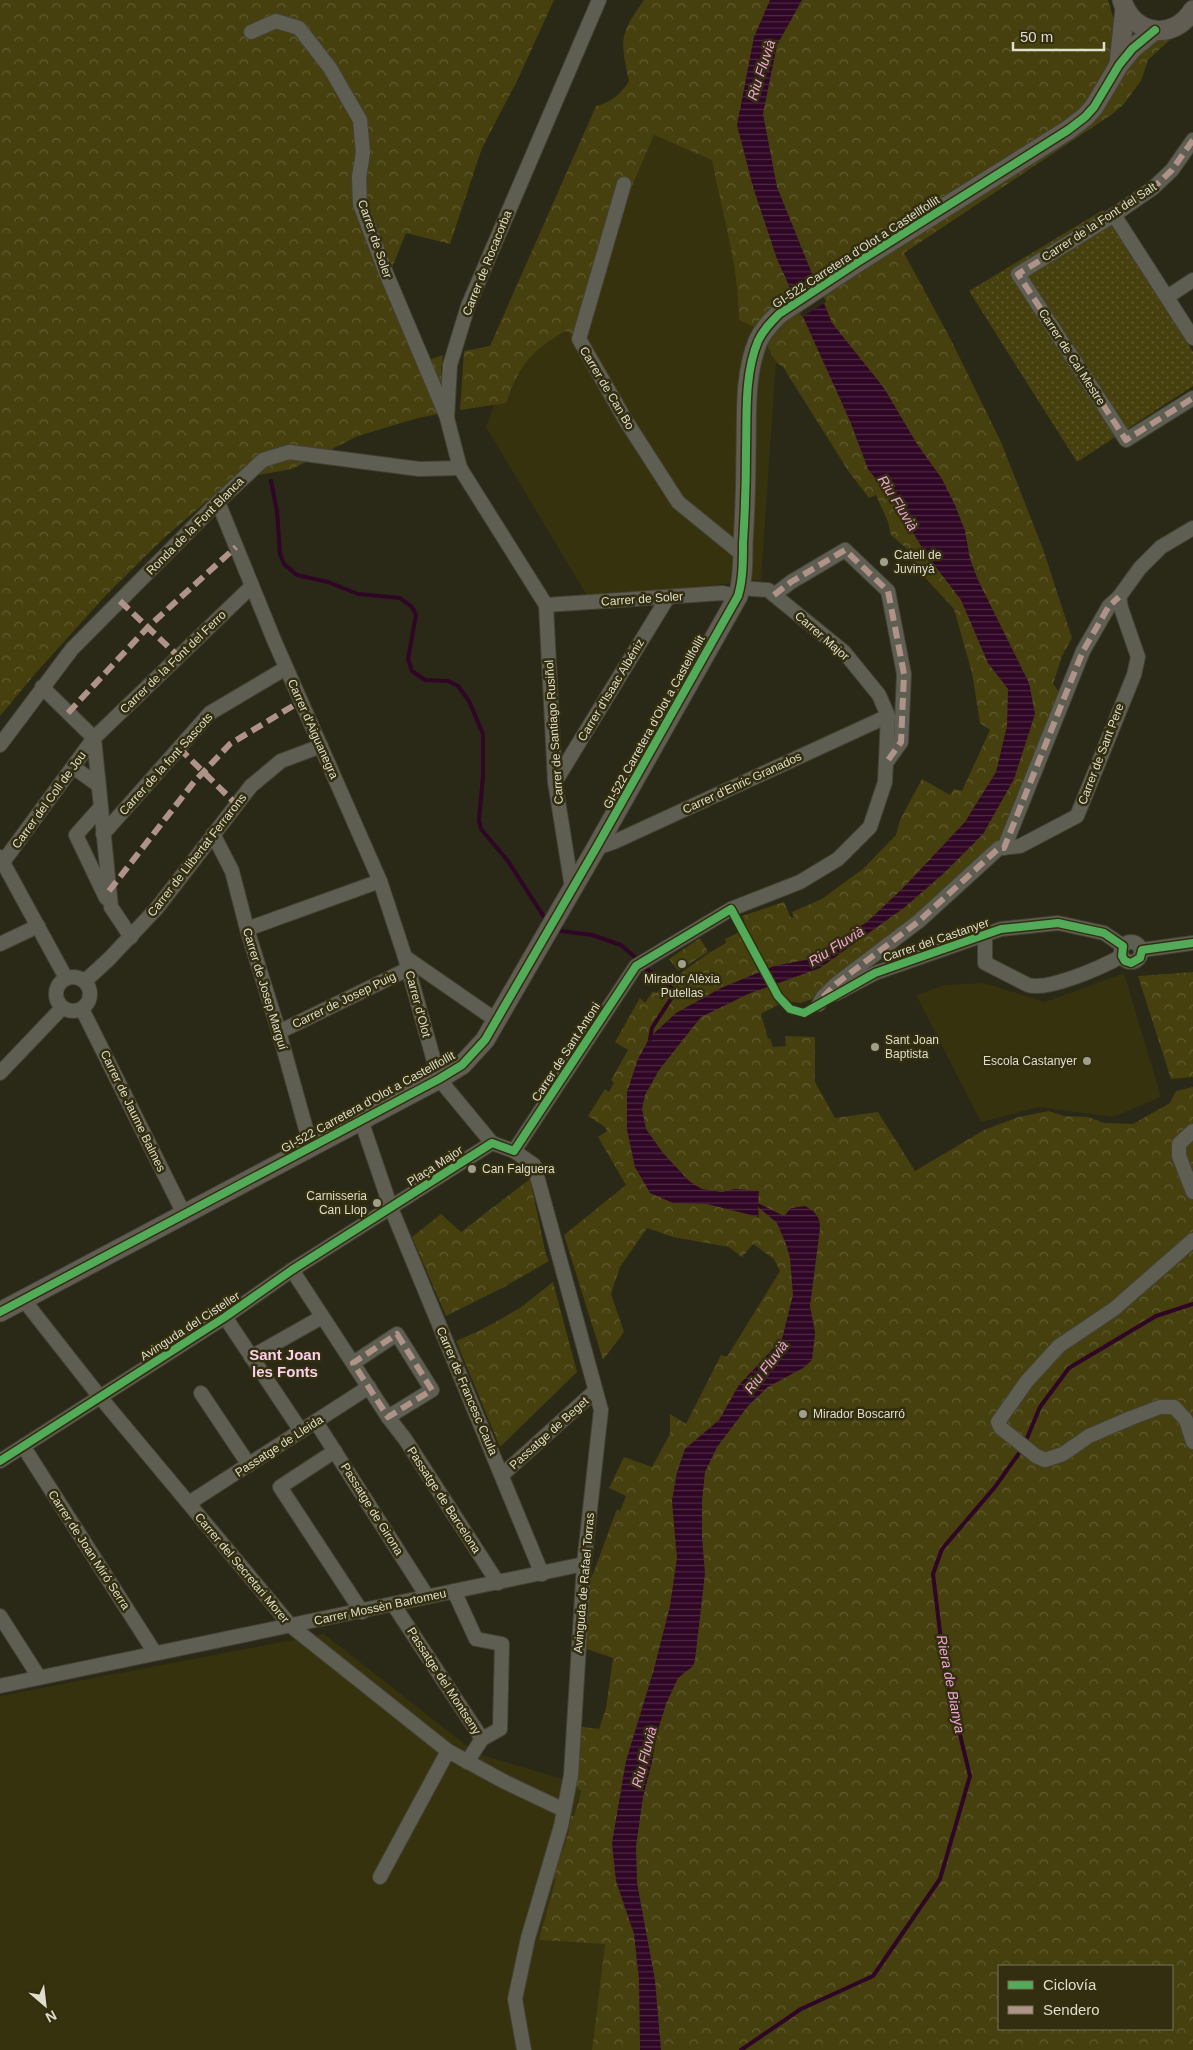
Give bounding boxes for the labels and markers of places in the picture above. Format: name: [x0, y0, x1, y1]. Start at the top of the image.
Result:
place label: Catell de Juvinyà: [894, 548, 942, 576]
marker: Catell de Juvinyà: [878, 556, 890, 568]
marker: Mirador Alèxia Putellas: [676, 958, 688, 970]
place label: Mirador Alèxia Putellas: [644, 972, 720, 1000]
place label: Sant Joan Baptista: [885, 1033, 939, 1061]
marker: Sant Joan Baptista: [869, 1041, 881, 1053]
place label: Escola Castanyer: [983, 1054, 1077, 1068]
marker: Escola Castanyer: [1081, 1055, 1093, 1067]
place label: Can Falguera: [482, 1162, 555, 1176]
marker: Can Falguera: [466, 1163, 478, 1175]
place label: Carnisseria Can Llop: [306, 1189, 367, 1217]
marker: Carnisseria Can Llop: [371, 1197, 383, 1209]
place label: Mirador Boscarró: [813, 1407, 905, 1421]
marker: Mirador Boscarró: [797, 1408, 809, 1420]

